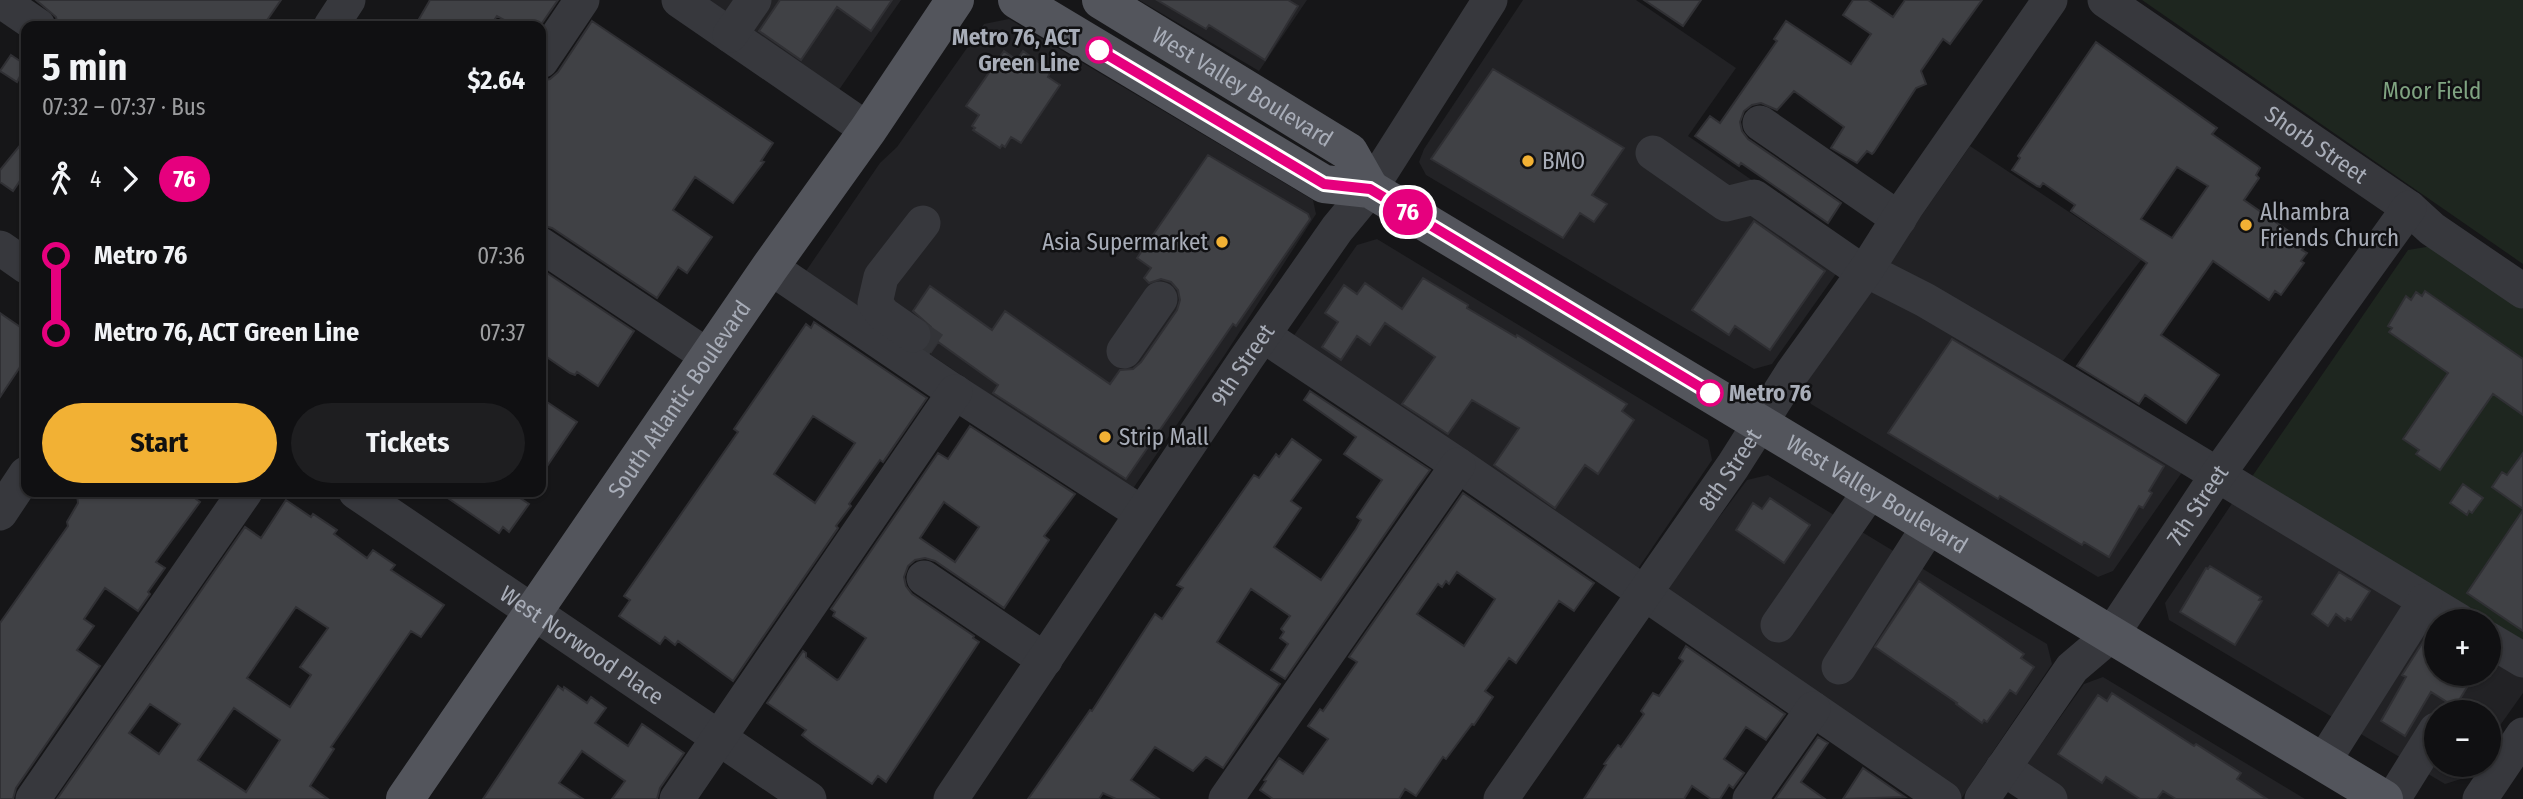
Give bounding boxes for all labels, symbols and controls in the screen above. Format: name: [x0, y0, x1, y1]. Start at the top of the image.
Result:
street label: West Valley Boulevard: [1147, 21, 1338, 153]
place label: Metro 76, ACT Green Line: [952, 23, 1081, 77]
marker: Metro 76, ACT Green Line: [1086, 37, 1112, 63]
text: 5 min: [42, 44, 127, 90]
text: $2.64: [468, 65, 525, 96]
park label: Moor Field: [2383, 77, 2481, 105]
text: 07:32 – 07:37 · Bus: [42, 93, 206, 121]
street label: Shorb Street: [2260, 100, 2373, 190]
place label: BMO: [1542, 147, 1585, 175]
marker: BMO: [1520, 153, 1536, 169]
icon: walk: [42, 160, 80, 198]
icon: forward: [111, 160, 149, 198]
text: 4: [90, 165, 101, 193]
text: 76: [173, 165, 196, 193]
line badge: 76: [1376, 189, 1440, 235]
text: 76: [1397, 198, 1419, 226]
place label: Alhambra Friends Church: [2260, 198, 2399, 252]
marker: Alhambra Friends Church: [2238, 217, 2254, 233]
place label: Asia Supermarket: [1042, 228, 1208, 256]
marker: Asia Supermarket: [1214, 234, 1230, 250]
text: Metro 76: [94, 240, 187, 271]
text: 07:36: [477, 242, 525, 270]
street label: South Atlantic Boulevard: [602, 295, 757, 503]
text: Metro 76, ACT Green Line: [94, 317, 359, 348]
street label: 9th Street: [1205, 318, 1281, 411]
text: 07:37: [479, 319, 525, 347]
place label: Metro 76: [1729, 379, 1812, 407]
marker: Metro 76: [1697, 380, 1723, 406]
button: Start: [42, 403, 277, 483]
button: Tickets: [291, 403, 525, 483]
place label: Strip Mall: [1119, 423, 1209, 451]
street label: 8th Street: [1692, 423, 1767, 516]
marker: Strip Mall: [1097, 429, 1113, 445]
street label: West Valley Boulevard: [1781, 429, 1973, 559]
street label: 7th Street: [2161, 459, 2234, 551]
street label: West Norwood Place: [495, 580, 669, 711]
map controls: [2424, 609, 2501, 777]
button: +: [2424, 609, 2501, 686]
button: −: [2424, 700, 2501, 777]

